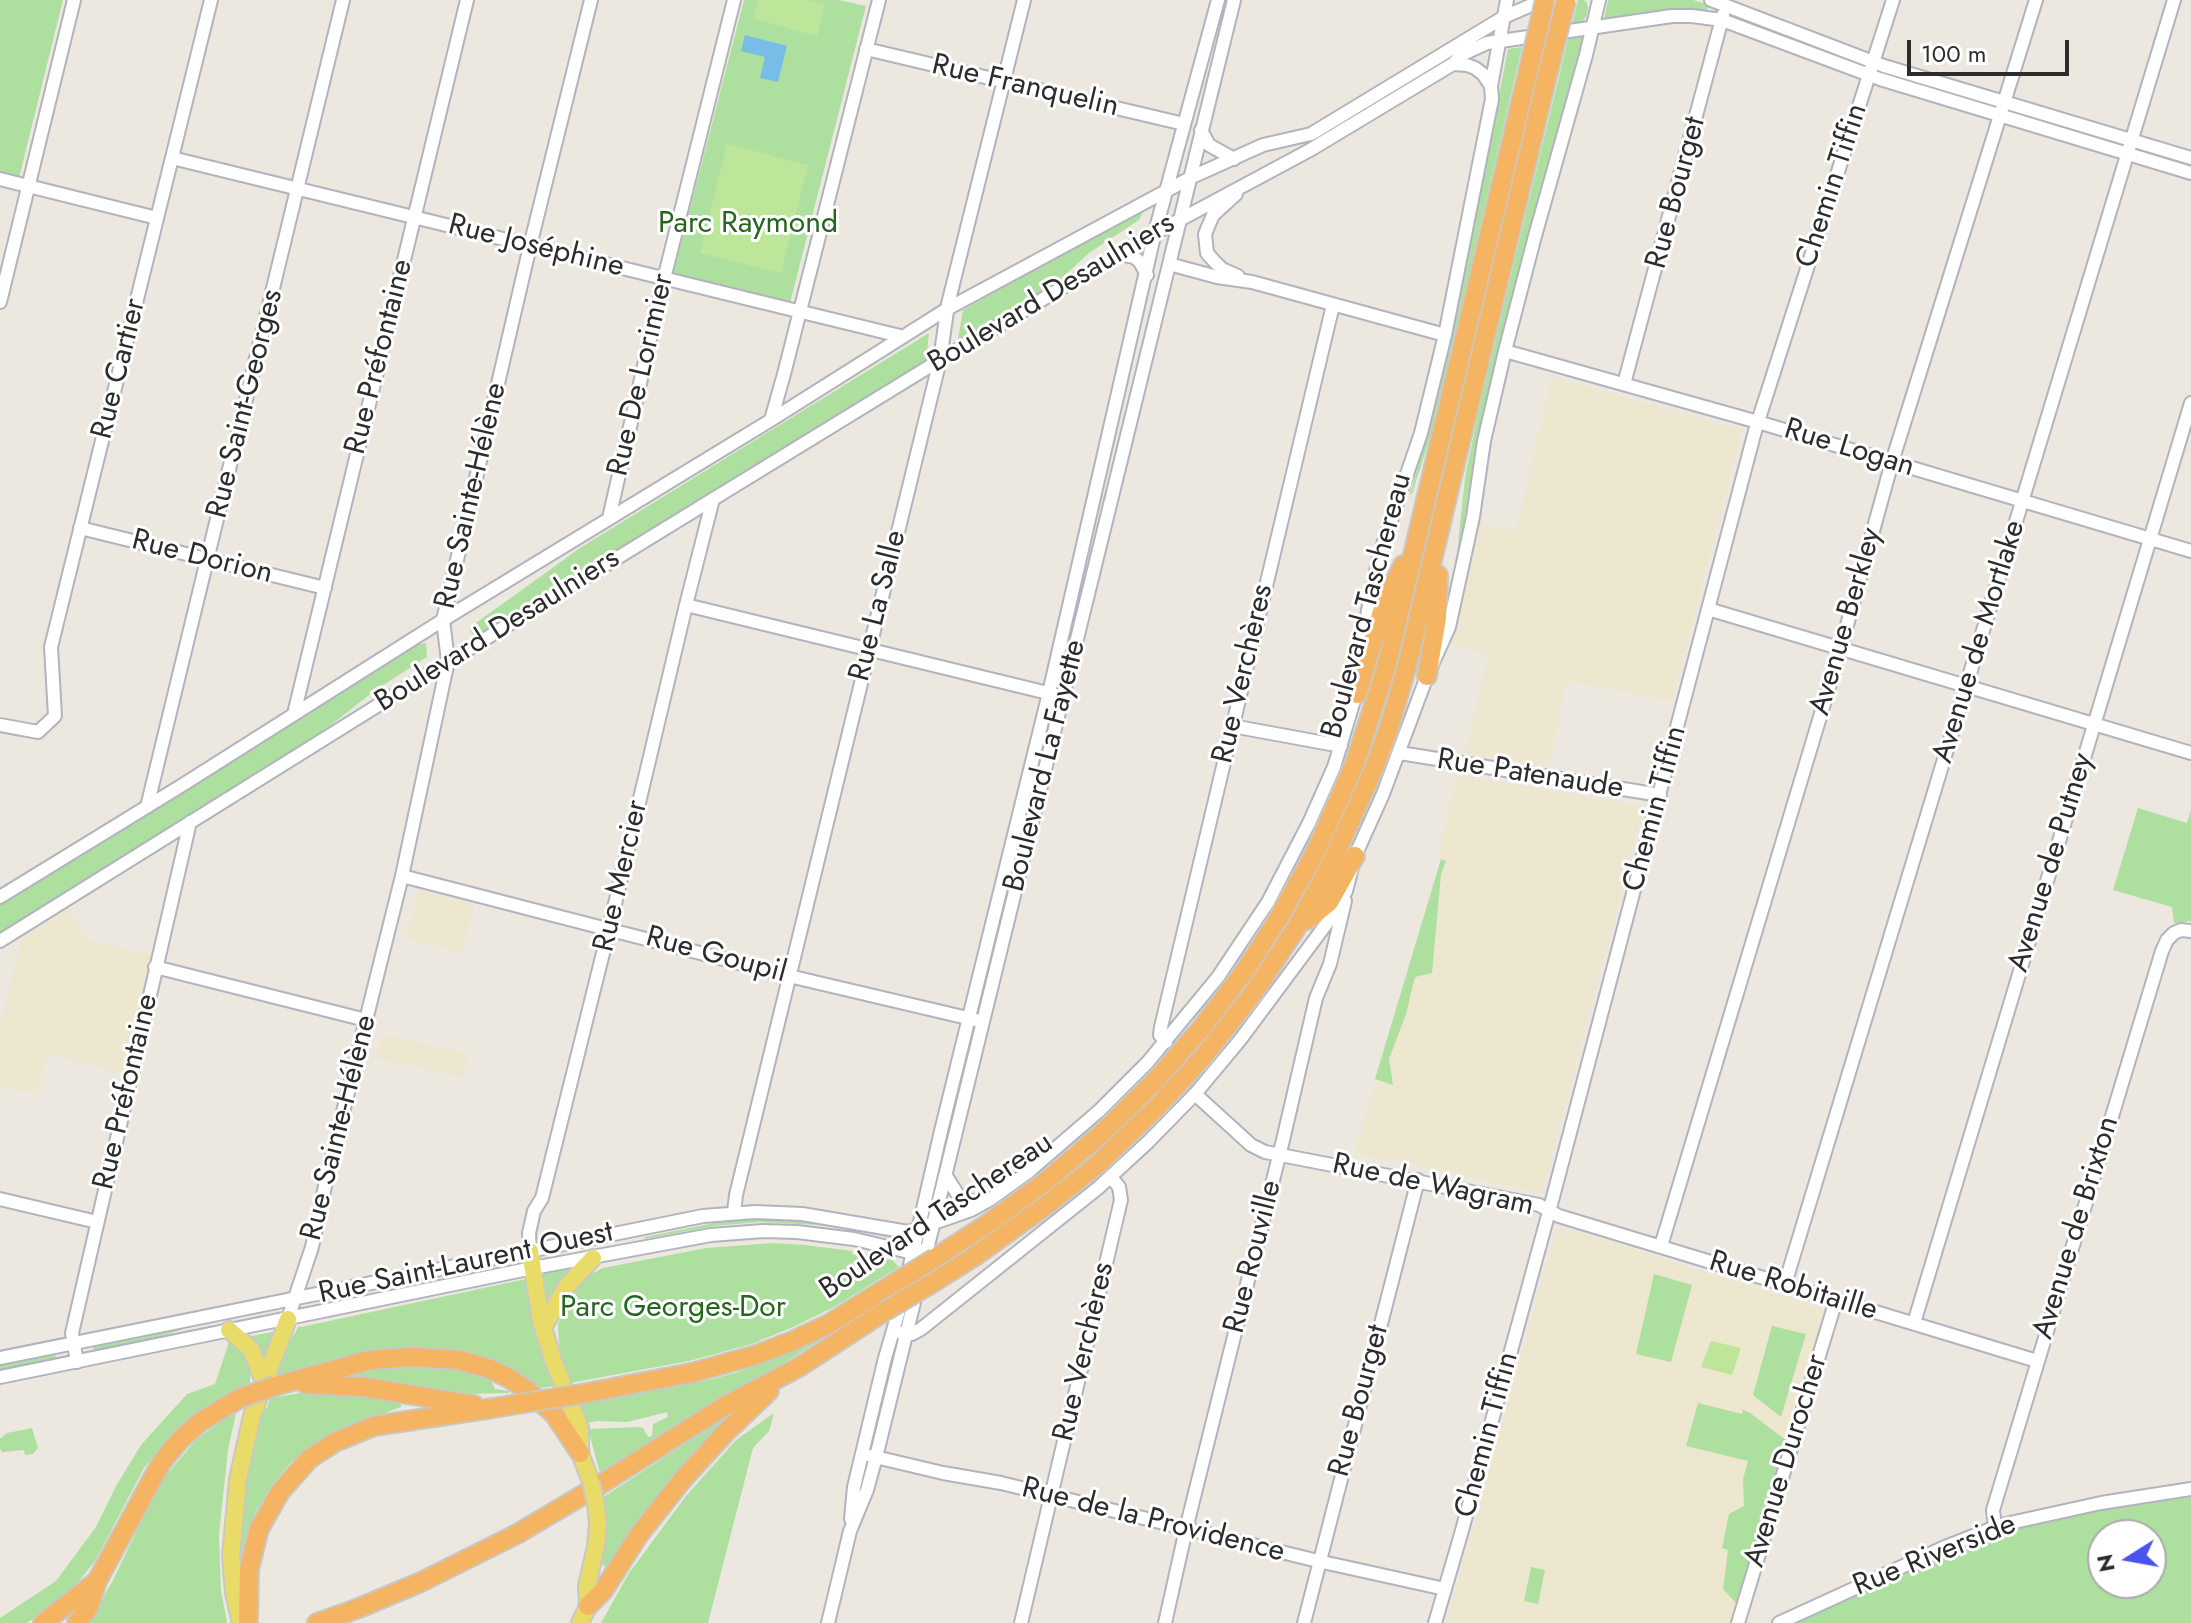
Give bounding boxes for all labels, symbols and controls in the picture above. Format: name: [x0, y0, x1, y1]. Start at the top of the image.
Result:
scale bar: [1911, 24, 2073, 74]
text: 100 m: [1921, 36, 1987, 71]
street label: Rue Franquelin: [928, 48, 1122, 126]
street label: Chemin Tiffin: [1790, 100, 1876, 272]
street label: Rue Bourget: [1639, 113, 1715, 273]
street label: Boulevard Desaulniers: [922, 206, 1182, 382]
park label: Parc Raymond: [658, 207, 838, 243]
street label: Rue Joséphine: [444, 208, 628, 286]
street label: Rue Préfontaine: [338, 256, 422, 458]
street label: Rue De Lorimier: [601, 270, 683, 480]
street label: Rue Saint-Georges: [200, 286, 292, 522]
street label: Rue Cartier: [85, 295, 155, 443]
street label: Rue Sainte-Hélène: [428, 379, 516, 613]
street label: Rue Logan: [1780, 412, 1918, 486]
street label: Boulevard Taschereau: [1315, 469, 1421, 743]
street label: Avenue de Mortlake: [1926, 516, 2034, 768]
street label: Rue Dorion: [128, 523, 276, 593]
street label: Avenue Berkley: [1803, 524, 1891, 720]
street label: Rue La Salle: [843, 527, 915, 685]
street label: Boulevard Desaulniers: [369, 541, 627, 721]
street label: Rue Verchères: [1206, 581, 1282, 767]
street label: Boulevard La Fayette: [997, 636, 1095, 896]
street label: Chemin Tiffin: [1617, 722, 1695, 896]
street label: Rue Patenaude: [1434, 743, 1626, 807]
street label: Avenue de Putney: [2002, 749, 2102, 977]
street label: Rue Mercier: [587, 797, 657, 955]
street label: Rue Goupil: [642, 920, 790, 992]
street label: Rue Préfontaine: [87, 991, 167, 1193]
street label: Rue Sainte-Hélène: [295, 1012, 385, 1244]
street label: Avenue de Brixton: [2026, 1112, 2128, 1344]
street label: Boulevard Taschereau: [814, 1126, 1060, 1308]
street label: Rue de Wagram: [1329, 1147, 1537, 1225]
street label: Rue Rouville: [1218, 1177, 1290, 1337]
street label: Rue Saint-Laurent Ouest: [316, 1215, 616, 1313]
street label: Rue Robitaille: [1705, 1244, 1881, 1330]
street label: Rue Verchères: [1047, 1259, 1123, 1445]
park label: Parc Georges-Dor: [560, 1291, 786, 1327]
street label: Rue Bourget: [1322, 1321, 1398, 1481]
street label: Chemin Tiffin: [1449, 1348, 1527, 1522]
street label: Avenue Durocher: [1738, 1350, 1836, 1572]
street label: Rue de la Providence: [1018, 1471, 1288, 1571]
street label: Rue Riverside: [1848, 1507, 2022, 1605]
north arrow: [2087, 1519, 2167, 1599]
text: N: [2088, 1552, 2123, 1575]

